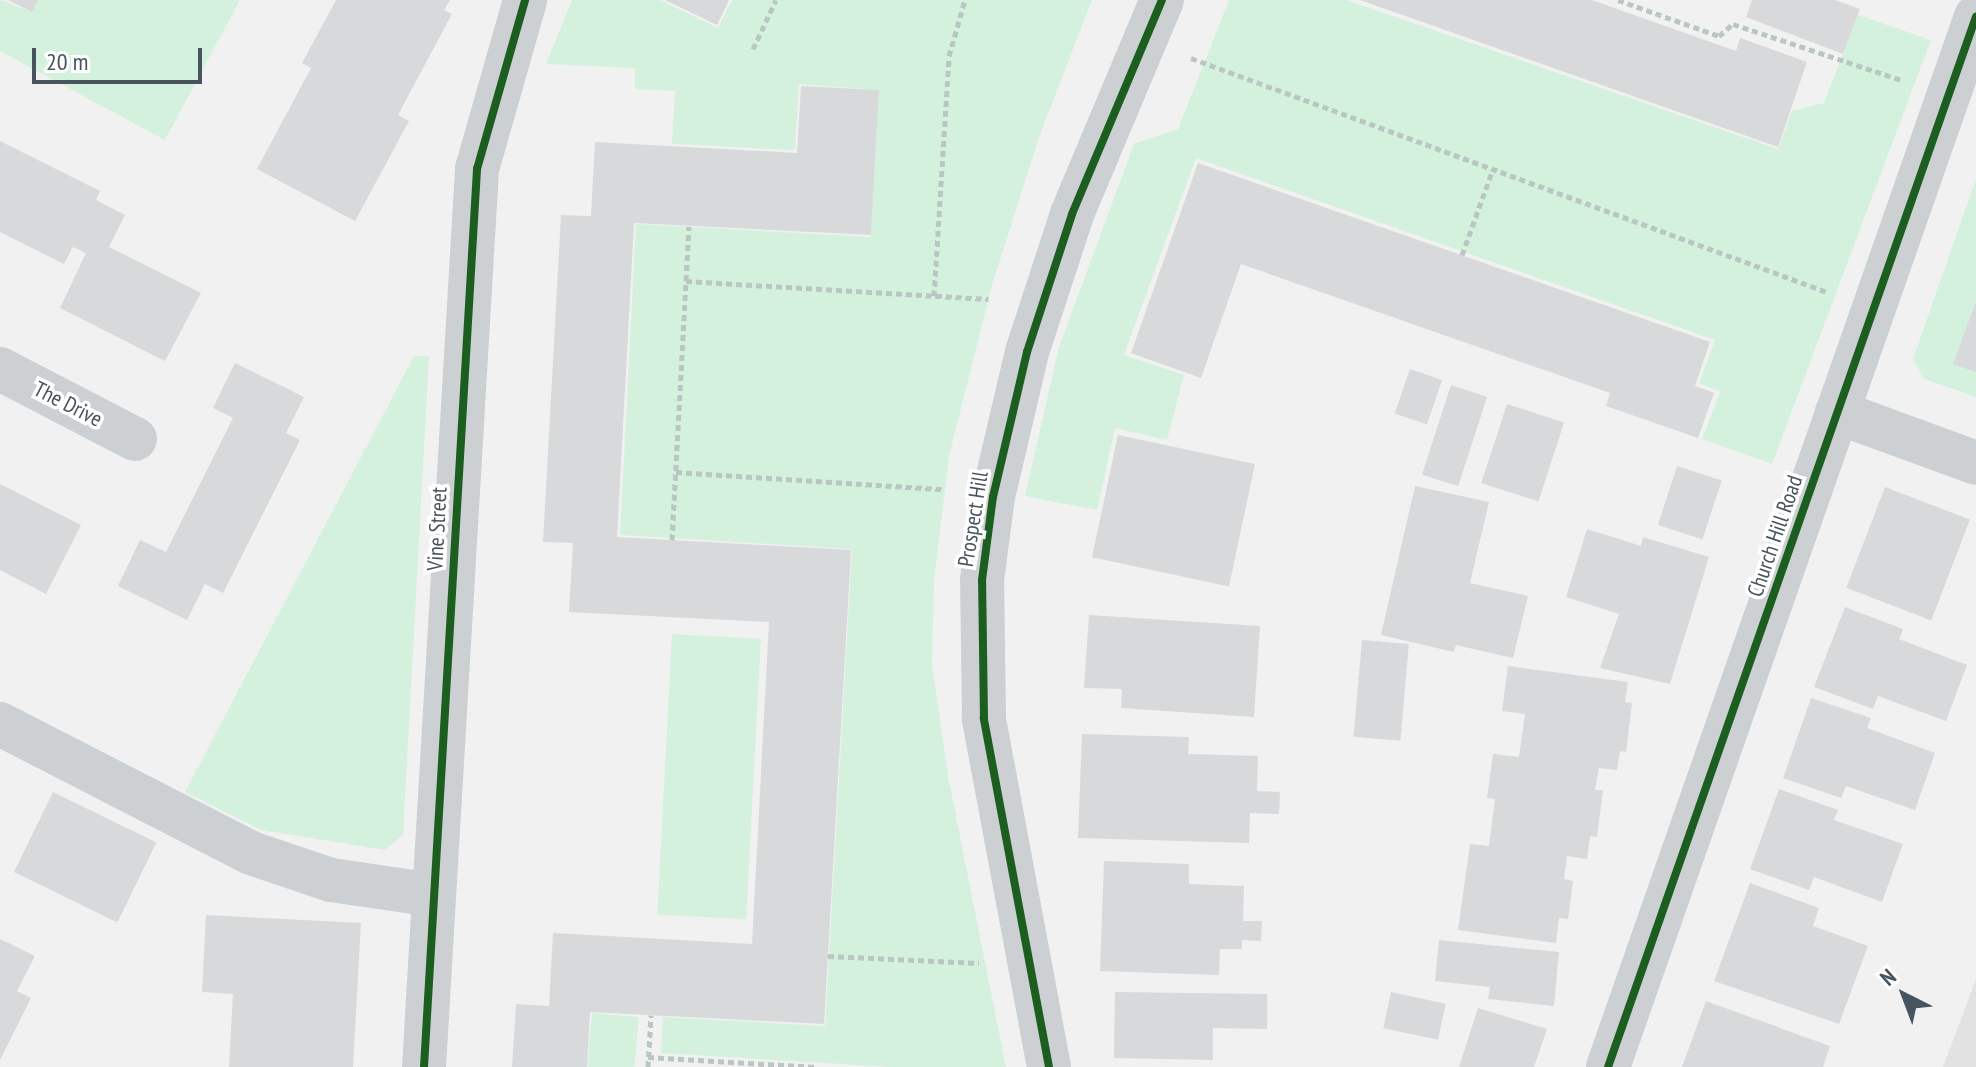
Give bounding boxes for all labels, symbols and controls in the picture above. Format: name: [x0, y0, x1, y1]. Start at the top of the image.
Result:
scale bar: [36, 32, 206, 82]
text: 20 m: [46, 46, 88, 77]
street label: The Drive: [29, 376, 107, 432]
street label: Prospect Hill: [952, 469, 994, 569]
street label: Church Hill Road: [1742, 472, 1808, 600]
street label: Vine Street: [422, 486, 452, 572]
north arrow: [1864, 955, 1944, 1035]
text: N: [1874, 963, 1902, 992]

